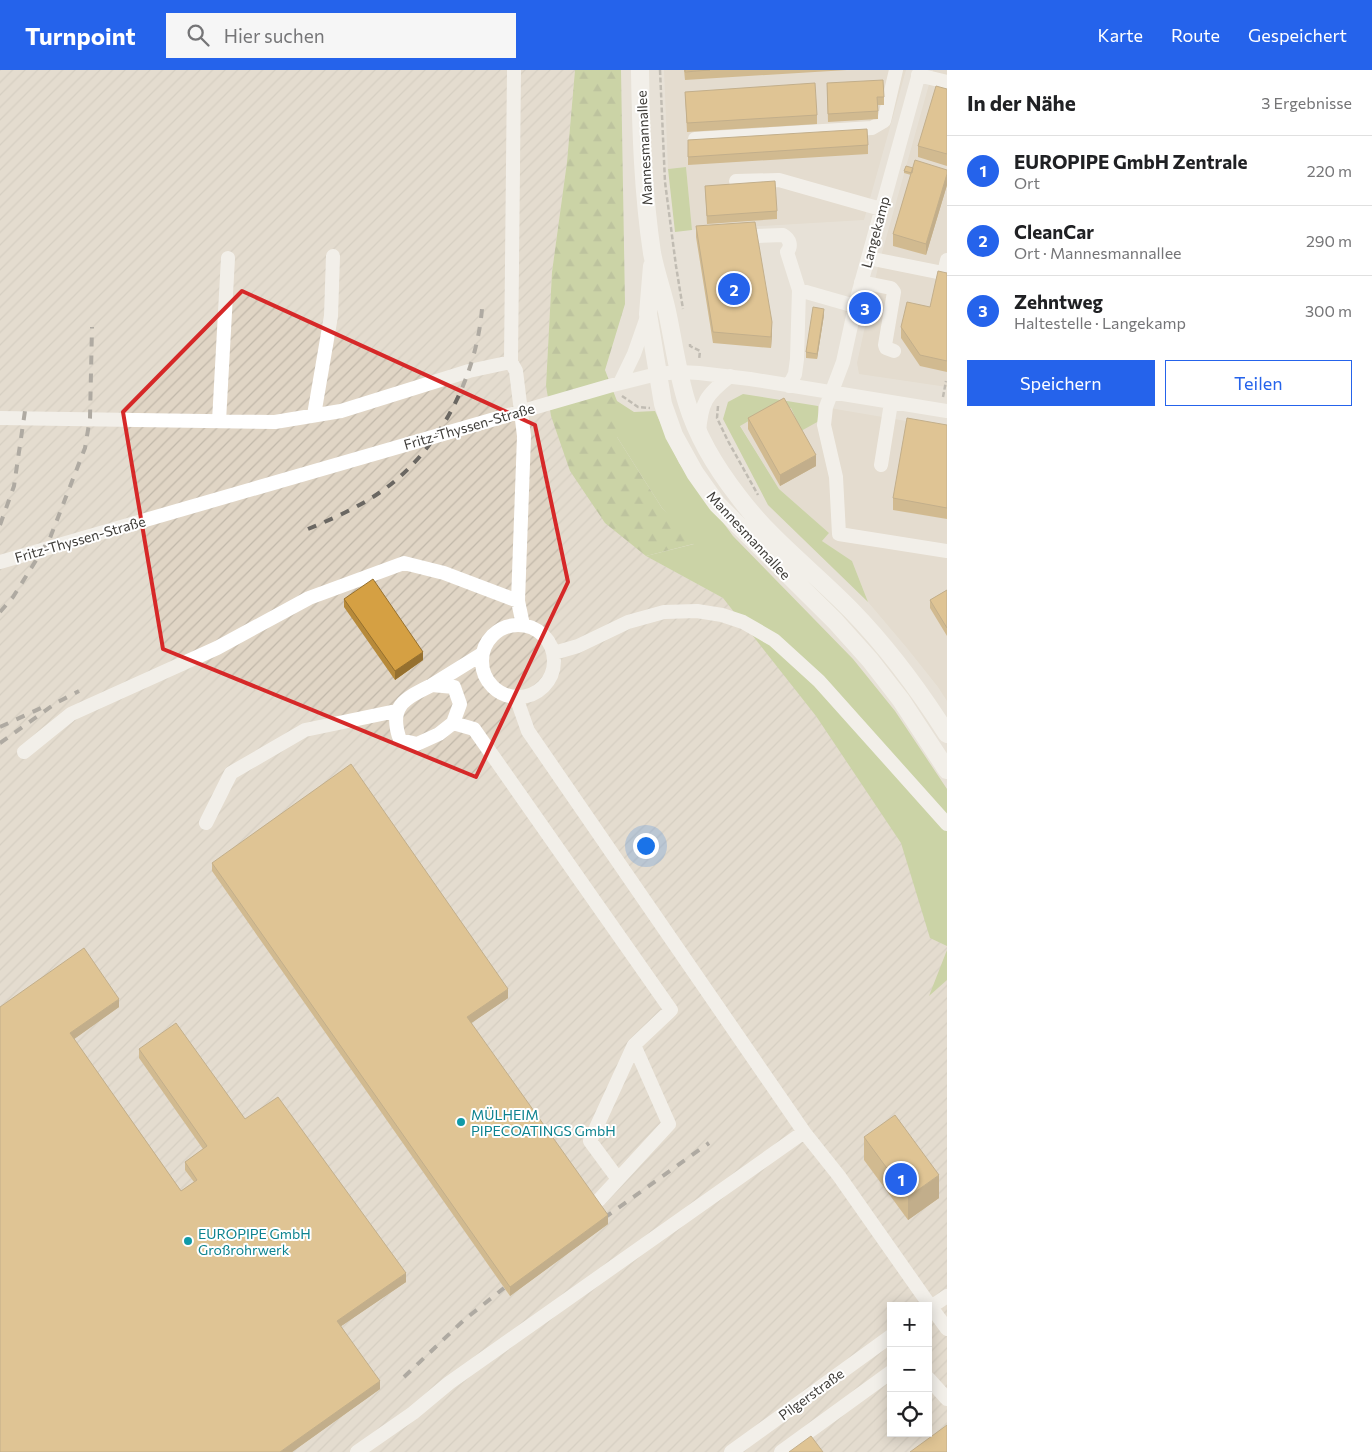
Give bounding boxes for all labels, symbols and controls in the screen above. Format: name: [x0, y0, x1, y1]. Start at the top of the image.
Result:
search box: [166, 13, 516, 58]
text: Turnpoint: [25, 21, 136, 50]
icon: search: [184, 21, 212, 49]
text: Hier suchen: [224, 24, 325, 47]
text: Karte: [1098, 24, 1143, 46]
text: Route: [1171, 24, 1220, 46]
text: Gespeichert: [1248, 24, 1347, 46]
street label: Mannesmannallee: [632, 90, 656, 206]
text: In der Nähe: [967, 90, 1076, 115]
text: 3 Ergebnisse: [1261, 93, 1352, 112]
text: EUROPIPE GmbH Zentrale: [1014, 150, 1247, 173]
text: 1: [979, 161, 987, 180]
text: 220 m: [1307, 161, 1352, 180]
text: Ort: [1014, 173, 1040, 192]
street label: Langekamp: [857, 194, 893, 270]
text: CleanCar: [1014, 220, 1094, 243]
text: 2: [978, 231, 988, 250]
text: 290 m: [1306, 231, 1352, 250]
text: Ort · Mannesmannallee: [1014, 243, 1182, 262]
pin: 2: [718, 270, 750, 308]
pin: 3: [849, 289, 881, 327]
text: Zehntweg: [1014, 290, 1103, 313]
text: 3: [978, 301, 988, 320]
text: 300 m: [1305, 301, 1352, 320]
text: Haltestelle · Langekamp: [1014, 313, 1186, 332]
button: Speichern: [967, 360, 1155, 406]
button: Teilen: [1165, 360, 1352, 406]
street label: Fritz-Thyssen-Straße: [402, 399, 536, 453]
street label: Mannesmannallee: [704, 487, 794, 583]
street label: Fritz-Thyssen-Straße: [13, 512, 147, 566]
your location: [633, 833, 659, 859]
place label: MÜLHEIM PIPECOATINGS GmbH: [471, 1106, 616, 1139]
marker: MÜLHEIM PIPECOATINGS GmbH: [455, 1116, 467, 1128]
pin: 1: [885, 1160, 917, 1198]
place label: EUROPIPE GmbH Großrohrwerk: [198, 1225, 311, 1258]
marker: EUROPIPE GmbH Großrohrwerk: [182, 1235, 194, 1247]
map controls: [887, 1302, 932, 1437]
button: +: [887, 1302, 932, 1347]
button: −: [887, 1347, 932, 1392]
street label: Pilgerstraße: [775, 1365, 847, 1423]
button: locate: [887, 1392, 932, 1437]

